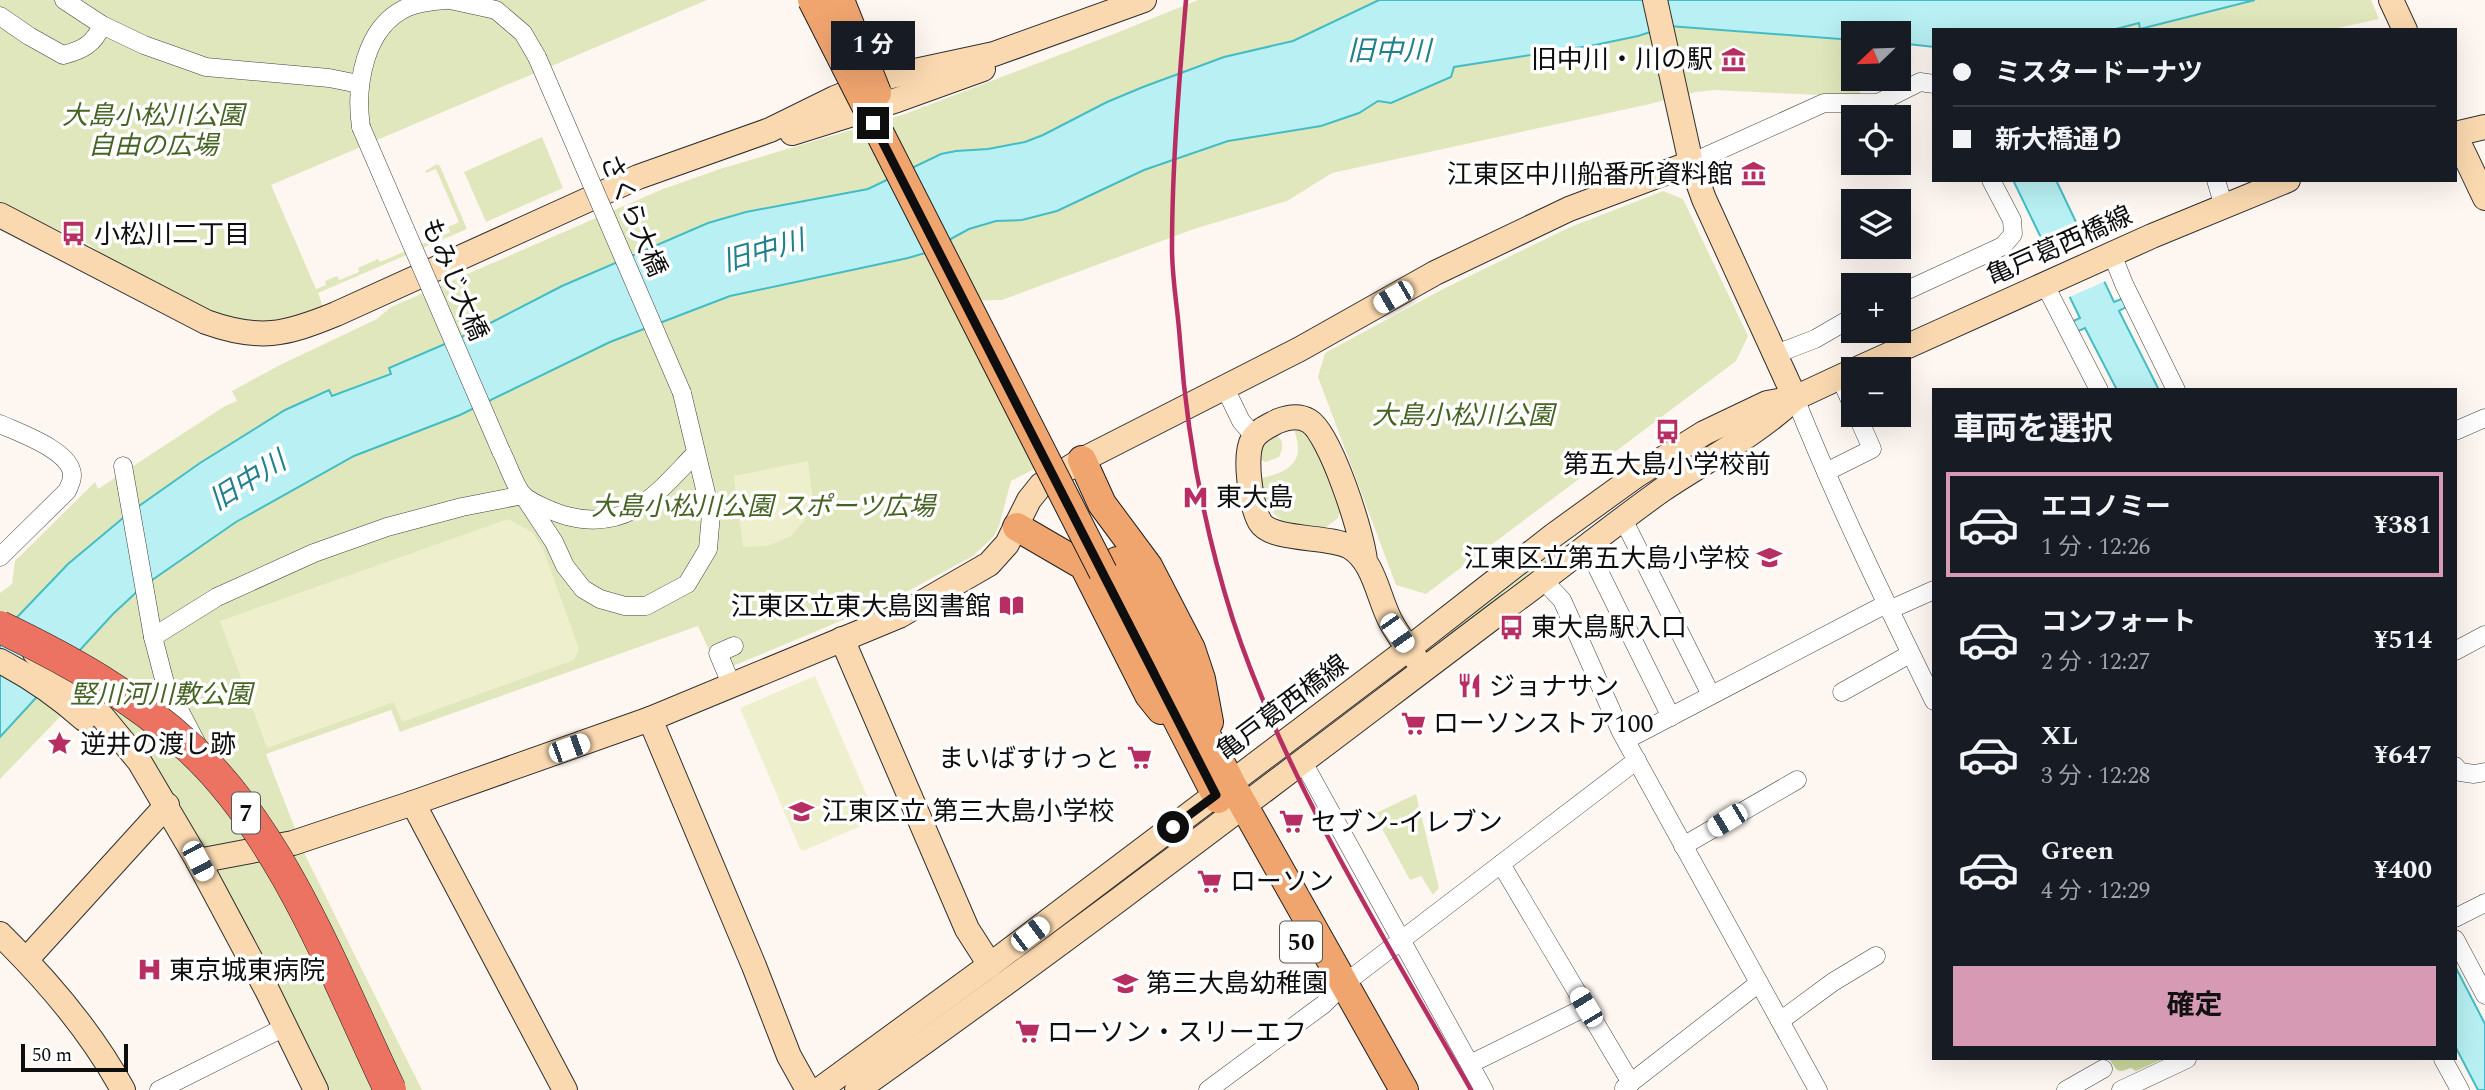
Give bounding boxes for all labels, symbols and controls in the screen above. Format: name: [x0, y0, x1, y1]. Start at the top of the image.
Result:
north arrow: [1841, 21, 1911, 91]
map controls: [1841, 21, 1911, 427]
callout: 1 分: [831, 22, 915, 71]
text: 1 分: [852, 28, 894, 63]
water label: 旧中川: [1347, 30, 1434, 73]
place label: 旧中川・川の駅: [1531, 40, 1713, 80]
museum icon: 旧中川・川の駅: [1719, 45, 1747, 73]
text: ミスタードーナツ: [1995, 53, 2203, 93]
park label: 大島小松川公園 自由の広場: [62, 96, 248, 166]
button: locate: [1841, 105, 1911, 175]
route end: [857, 107, 889, 139]
text: 新大橋通り: [1995, 120, 2125, 160]
street label: さくら大橋: [589, 148, 677, 283]
place label: 江東区中川船番所資料館: [1447, 155, 1733, 195]
museum icon: 江東区中川船番所資料館: [1739, 160, 1767, 188]
button: layers: [1841, 189, 1911, 259]
street label: 亀戸葛西橋線: [1980, 196, 2139, 296]
street label: もみじ大橋: [410, 212, 498, 347]
place label: 小松川二丁目: [94, 215, 250, 255]
water label: 旧中川: [717, 218, 813, 284]
bus stop icon: 小松川二丁目: [60, 220, 88, 248]
button: +: [1841, 273, 1911, 343]
car: [1370, 277, 1417, 317]
button: −: [1841, 357, 1911, 427]
park label: 大島小松川公園: [1372, 396, 1558, 436]
text: 車両を選択: [1953, 405, 2113, 454]
bus stop icon: 第五大島小学校前: [1653, 418, 1681, 446]
water label: 旧中川: [201, 439, 297, 522]
place label: 第五大島小学校前: [1563, 445, 1771, 485]
place label: 東大島: [1216, 478, 1294, 518]
metro station icon: 東大島: [1182, 483, 1210, 511]
park label: 大島小松川公園 スポーツ広場: [591, 487, 938, 527]
text: エコノミー: [2041, 487, 2171, 527]
icon: car: [1957, 493, 2020, 556]
text: ¥381: [2374, 505, 2432, 545]
text: 1 分 · 12:26: [2041, 530, 2150, 565]
place label: 江東区立第五大島小学校: [1464, 539, 1750, 579]
school or university icon: 江東区立第五大島小学校: [1756, 544, 1784, 572]
place label: 江東区立東大島図書館: [731, 587, 991, 627]
library icon: 江東区立東大島図書館: [997, 592, 1025, 620]
text: コンフォート: [2041, 602, 2196, 642]
place label: 東大島駅入口: [1531, 608, 1687, 648]
icon: car: [1957, 608, 2020, 671]
car: [1377, 610, 1418, 656]
bus stop icon: 東大島駅入口: [1497, 613, 1525, 641]
text: ¥514: [2374, 620, 2432, 660]
street label: 亀戸葛西橋線: [1208, 645, 1357, 771]
text: 2 分 · 12:27: [2041, 645, 2150, 680]
place label: ジョナサン: [1489, 667, 1619, 707]
restaurant icon: ジョナサン: [1455, 672, 1483, 700]
park label: 竪川河川敷公園: [70, 675, 256, 715]
place label: ローソンストア100: [1433, 704, 1653, 744]
supermarket icon: ローソンストア100: [1399, 709, 1427, 737]
text: XL: [2041, 716, 2078, 756]
icon: car: [1957, 723, 2020, 786]
place label: 逆井の渡し跡: [80, 725, 236, 765]
place icon: 逆井の渡し跡: [46, 730, 74, 758]
car: [546, 731, 593, 765]
text: ¥647: [2374, 735, 2432, 775]
place label: まいばすけっと: [938, 739, 1120, 779]
supermarket icon: まいばすけっと: [1126, 744, 1154, 772]
text: 3 分 · 12:28: [2041, 759, 2150, 794]
road number: 7: [232, 792, 260, 834]
place label: 江東区立 第三大島小学校: [822, 792, 1115, 832]
school or university icon: 江東区立 第三大島小学校: [788, 797, 816, 825]
car: [1704, 800, 1751, 840]
place label: セブン-イレブン: [1311, 803, 1503, 843]
supermarket icon: セブン-イレブン: [1277, 808, 1305, 836]
route start: [1157, 811, 1189, 843]
text: Green: [2041, 831, 2114, 871]
car: [179, 838, 218, 884]
icon: car: [1957, 838, 2020, 901]
text: ¥400: [2374, 850, 2432, 890]
place label: ローソン: [1230, 862, 1334, 902]
supermarket icon: ローソン: [1196, 867, 1224, 895]
text: 4 分 · 12:29: [2041, 874, 2150, 909]
car: [1007, 913, 1054, 955]
road number: 50: [1280, 922, 1322, 962]
place label: 東京城東病院: [169, 951, 325, 991]
hospital icon: 東京城東病院: [135, 956, 163, 984]
place label: 第三大島幼稚園: [1146, 964, 1328, 1004]
button: 確定: [1953, 966, 2436, 1046]
school or university icon: 第三大島幼稚園: [1112, 969, 1140, 997]
car: [1567, 984, 1606, 1030]
place label: ローソン・スリーエフ: [1047, 1013, 1307, 1053]
supermarket icon: ローソン・スリーエフ: [1013, 1018, 1041, 1046]
scale bar: [21, 1041, 128, 1073]
text: 50 m: [32, 1041, 72, 1070]

